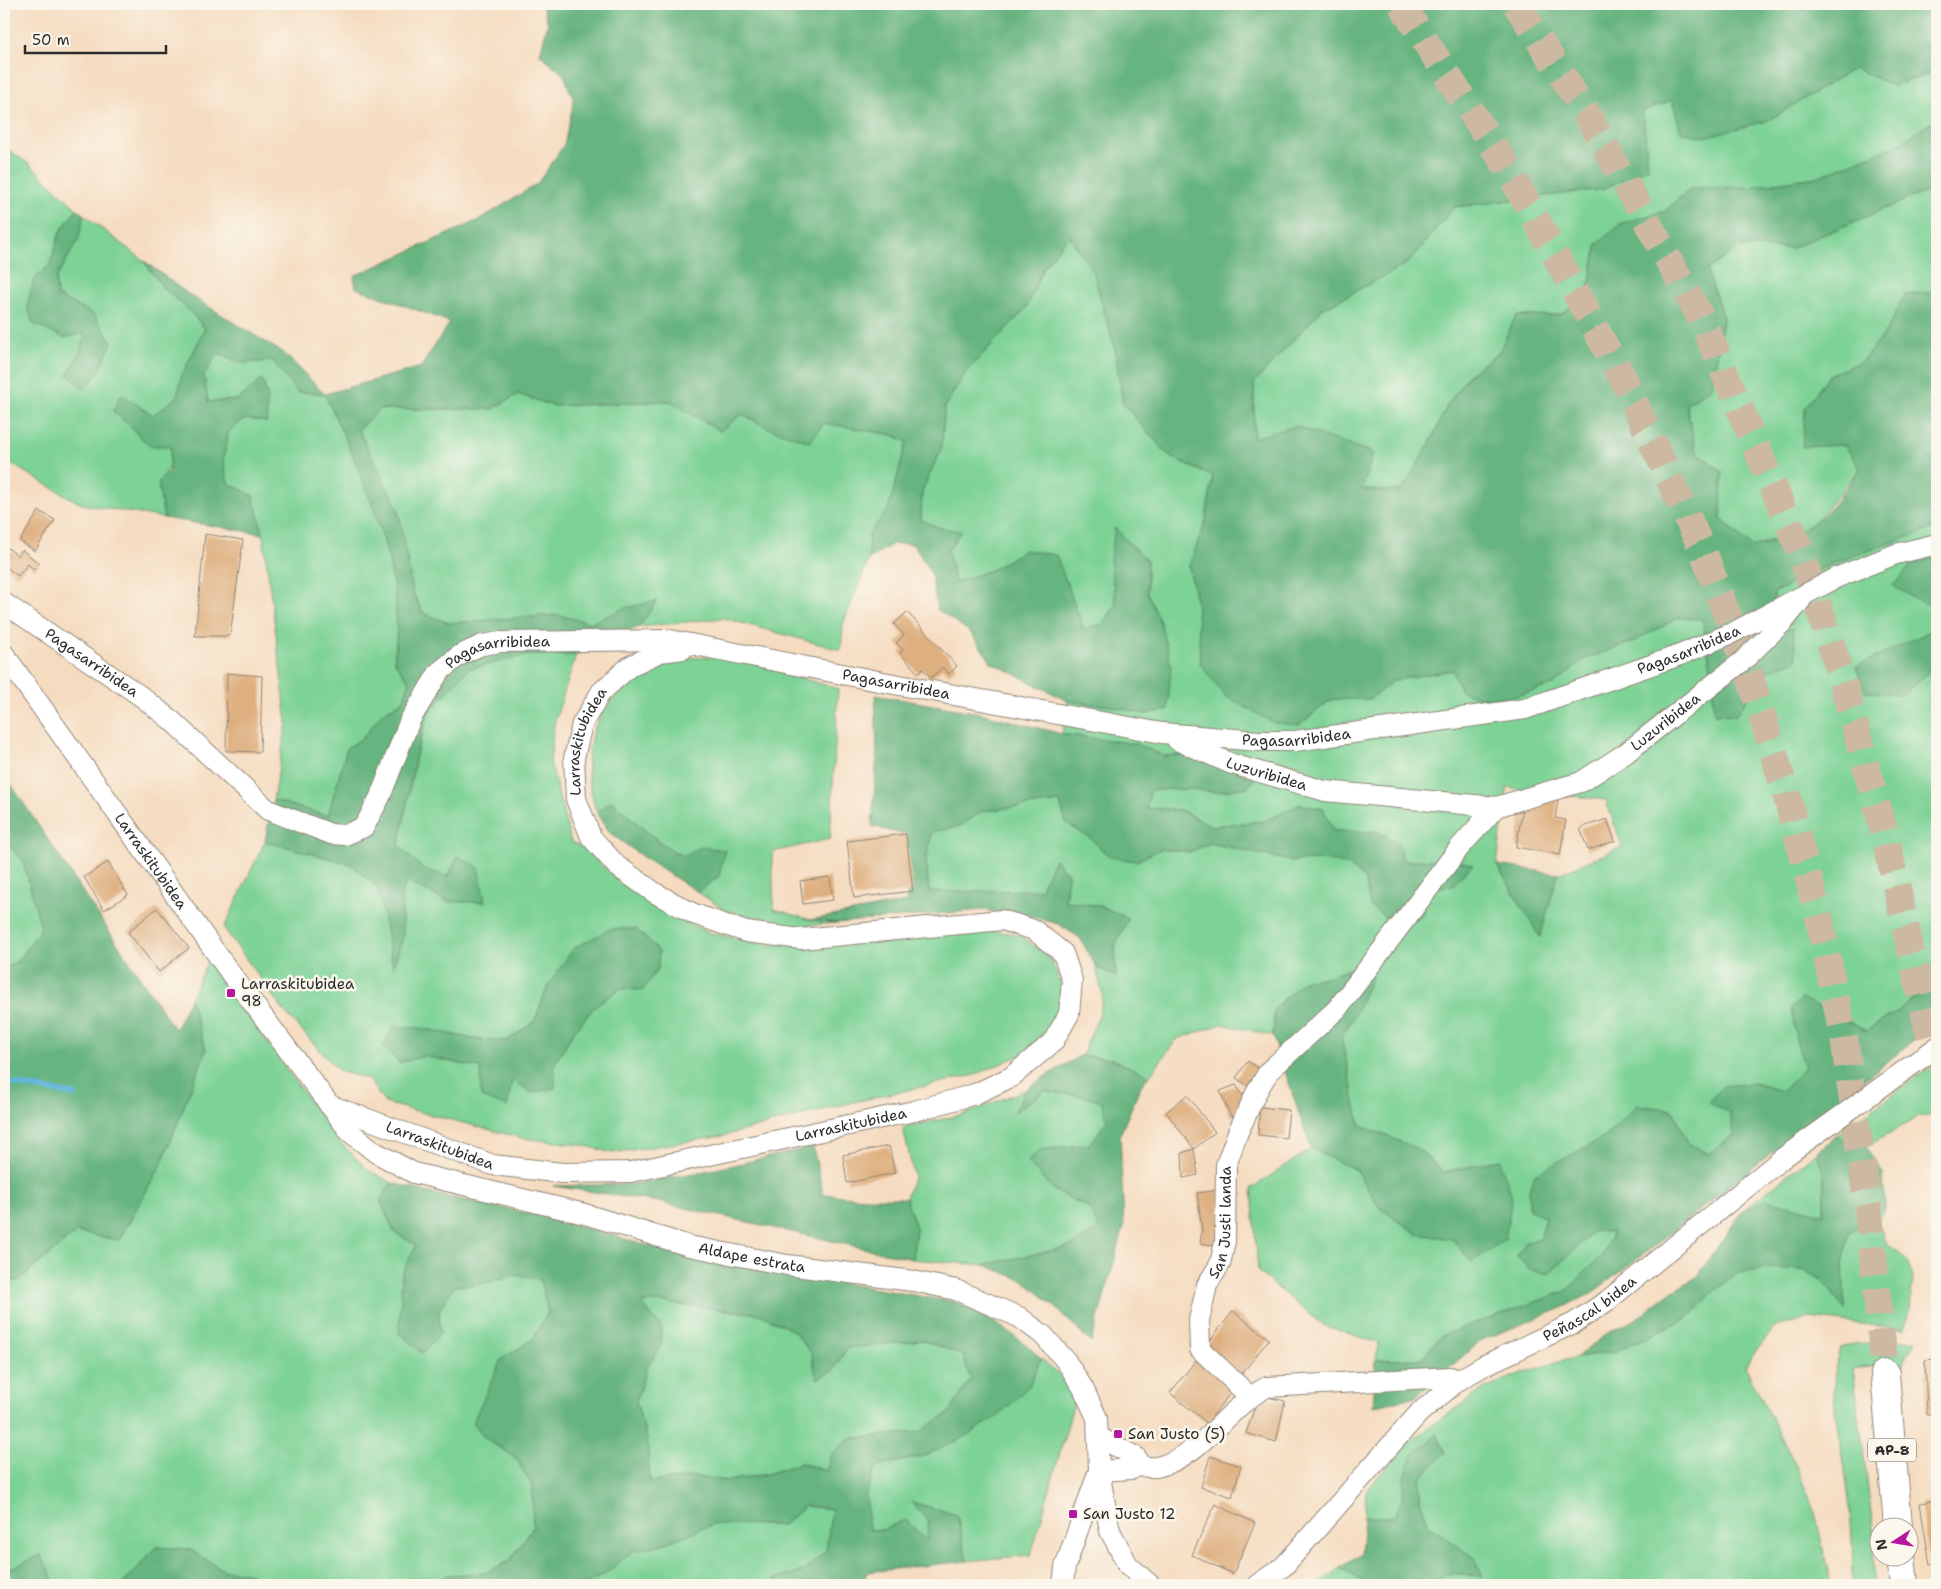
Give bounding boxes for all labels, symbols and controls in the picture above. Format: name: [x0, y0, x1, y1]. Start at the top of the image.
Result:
scale bar: [25, 22, 166, 54]
text: 50 m: [32, 30, 70, 50]
street label: Pagasarribidea: [1635, 620, 1744, 679]
street label: Pagasarribidea: [41, 624, 143, 702]
street label: Pagasarribidea: [441, 631, 551, 673]
street label: Pagasarribidea: [841, 664, 952, 704]
street label: Larraskitubidea: [564, 683, 612, 796]
street label: Luzuribidea: [1626, 688, 1705, 756]
street label: Pagasarribidea: [1241, 723, 1353, 751]
street label: Luzuribidea: [1223, 752, 1310, 795]
street label: Larraskitubidea: [110, 809, 192, 914]
place label: Larraskitubidea 98: [241, 974, 355, 1011]
marker: Larraskitubidea 98: [225, 987, 237, 999]
street label: Larraskitubidea: [793, 1103, 909, 1146]
street label: Larraskitubidea: [383, 1117, 497, 1175]
street label: San Justi landa: [1203, 1165, 1236, 1282]
street label: Aldape estrata: [696, 1238, 807, 1277]
street label: Peñascal bidea: [1539, 1271, 1641, 1346]
place label: San Justo (5): [1128, 1424, 1225, 1444]
marker: San Justo (5): [1112, 1428, 1124, 1440]
road number: AP-8: [1868, 1438, 1916, 1462]
place label: San Justo 12: [1083, 1504, 1176, 1524]
marker: San Justo 12: [1067, 1508, 1079, 1520]
north arrow: [1868, 1516, 1918, 1566]
text: N: [1871, 1537, 1891, 1552]

